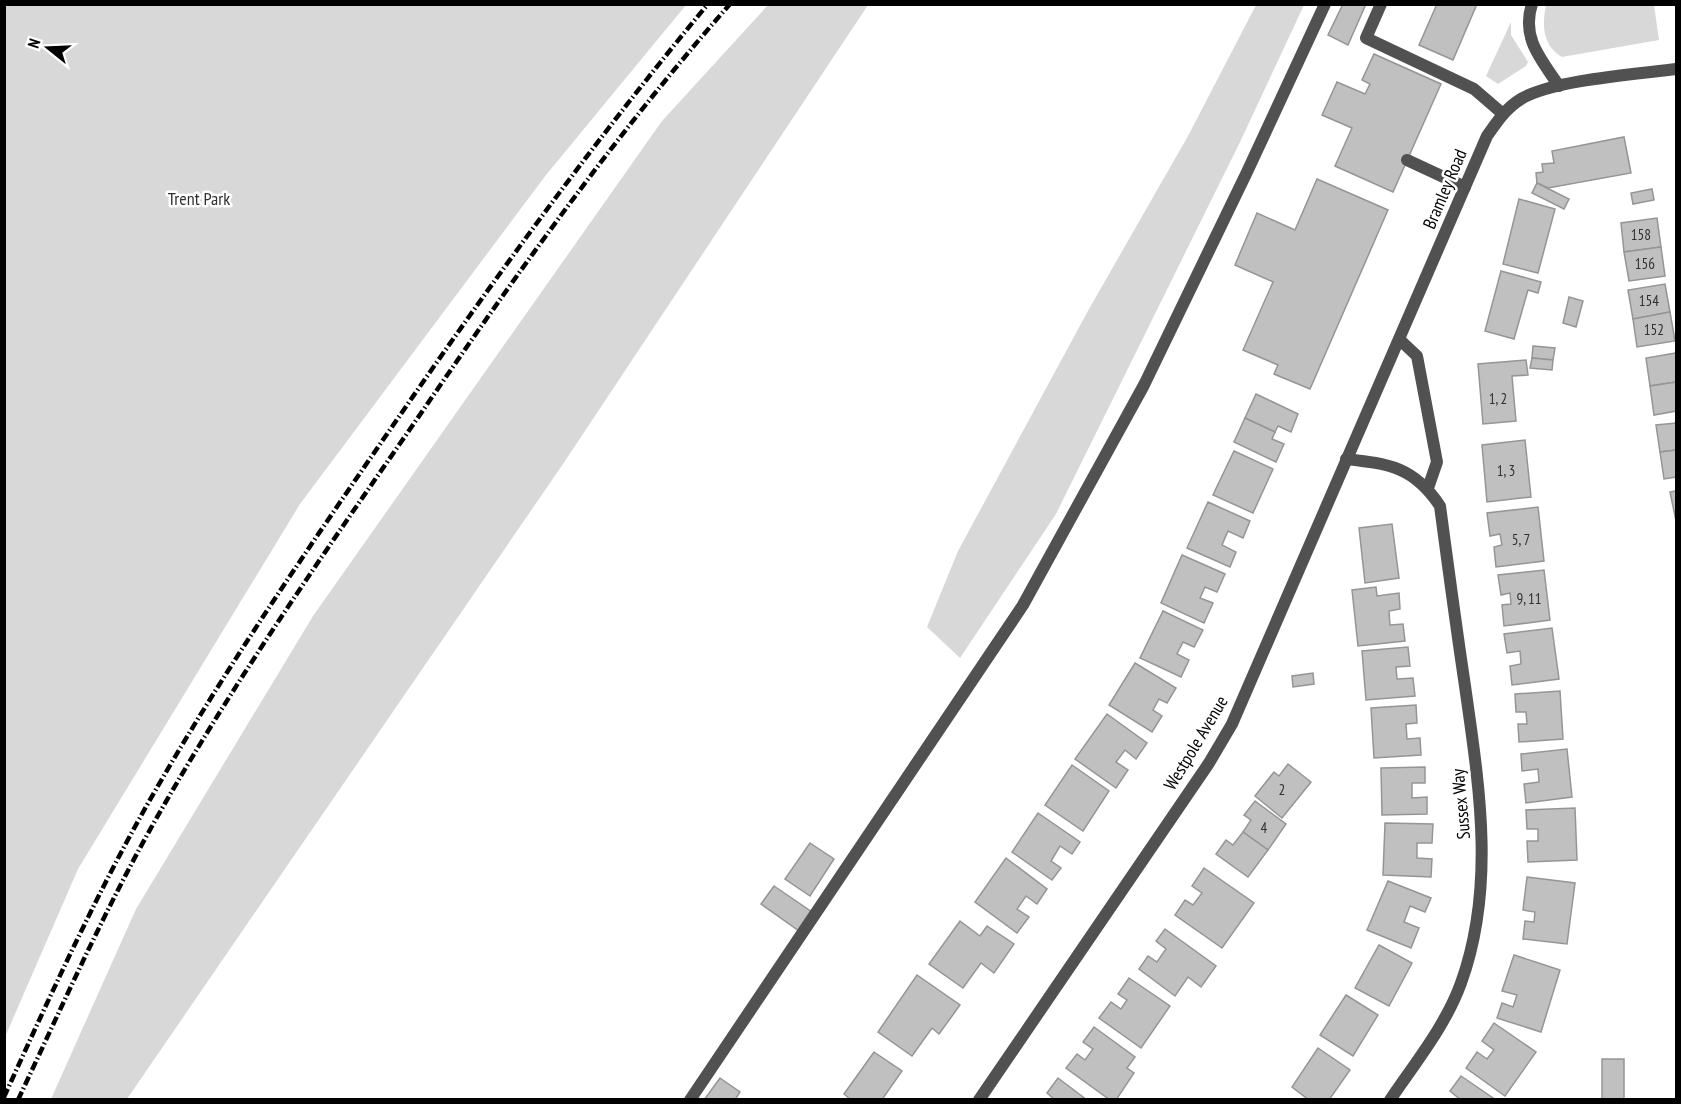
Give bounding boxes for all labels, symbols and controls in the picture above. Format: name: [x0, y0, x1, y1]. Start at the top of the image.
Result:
north arrow: [18, 18, 78, 78]
text: N: [23, 36, 45, 51]
street label: Bramley Road: [1417, 145, 1472, 232]
park label: Trent Park: [168, 187, 230, 210]
house number: 158: [1631, 225, 1651, 244]
house number: 156: [1635, 254, 1655, 273]
house number: 154: [1639, 291, 1659, 310]
house number: 152: [1644, 320, 1664, 339]
house number: 1, 2: [1489, 389, 1507, 408]
house number: 1, 3: [1497, 461, 1515, 480]
house number: 5, 7: [1512, 530, 1530, 549]
house number: 9, 11: [1516, 589, 1542, 608]
street label: Westpole Avenue: [1158, 691, 1233, 794]
street label: Sussex Way: [1446, 768, 1475, 840]
house number: 2: [1279, 780, 1285, 799]
house number: 4: [1261, 818, 1268, 837]

